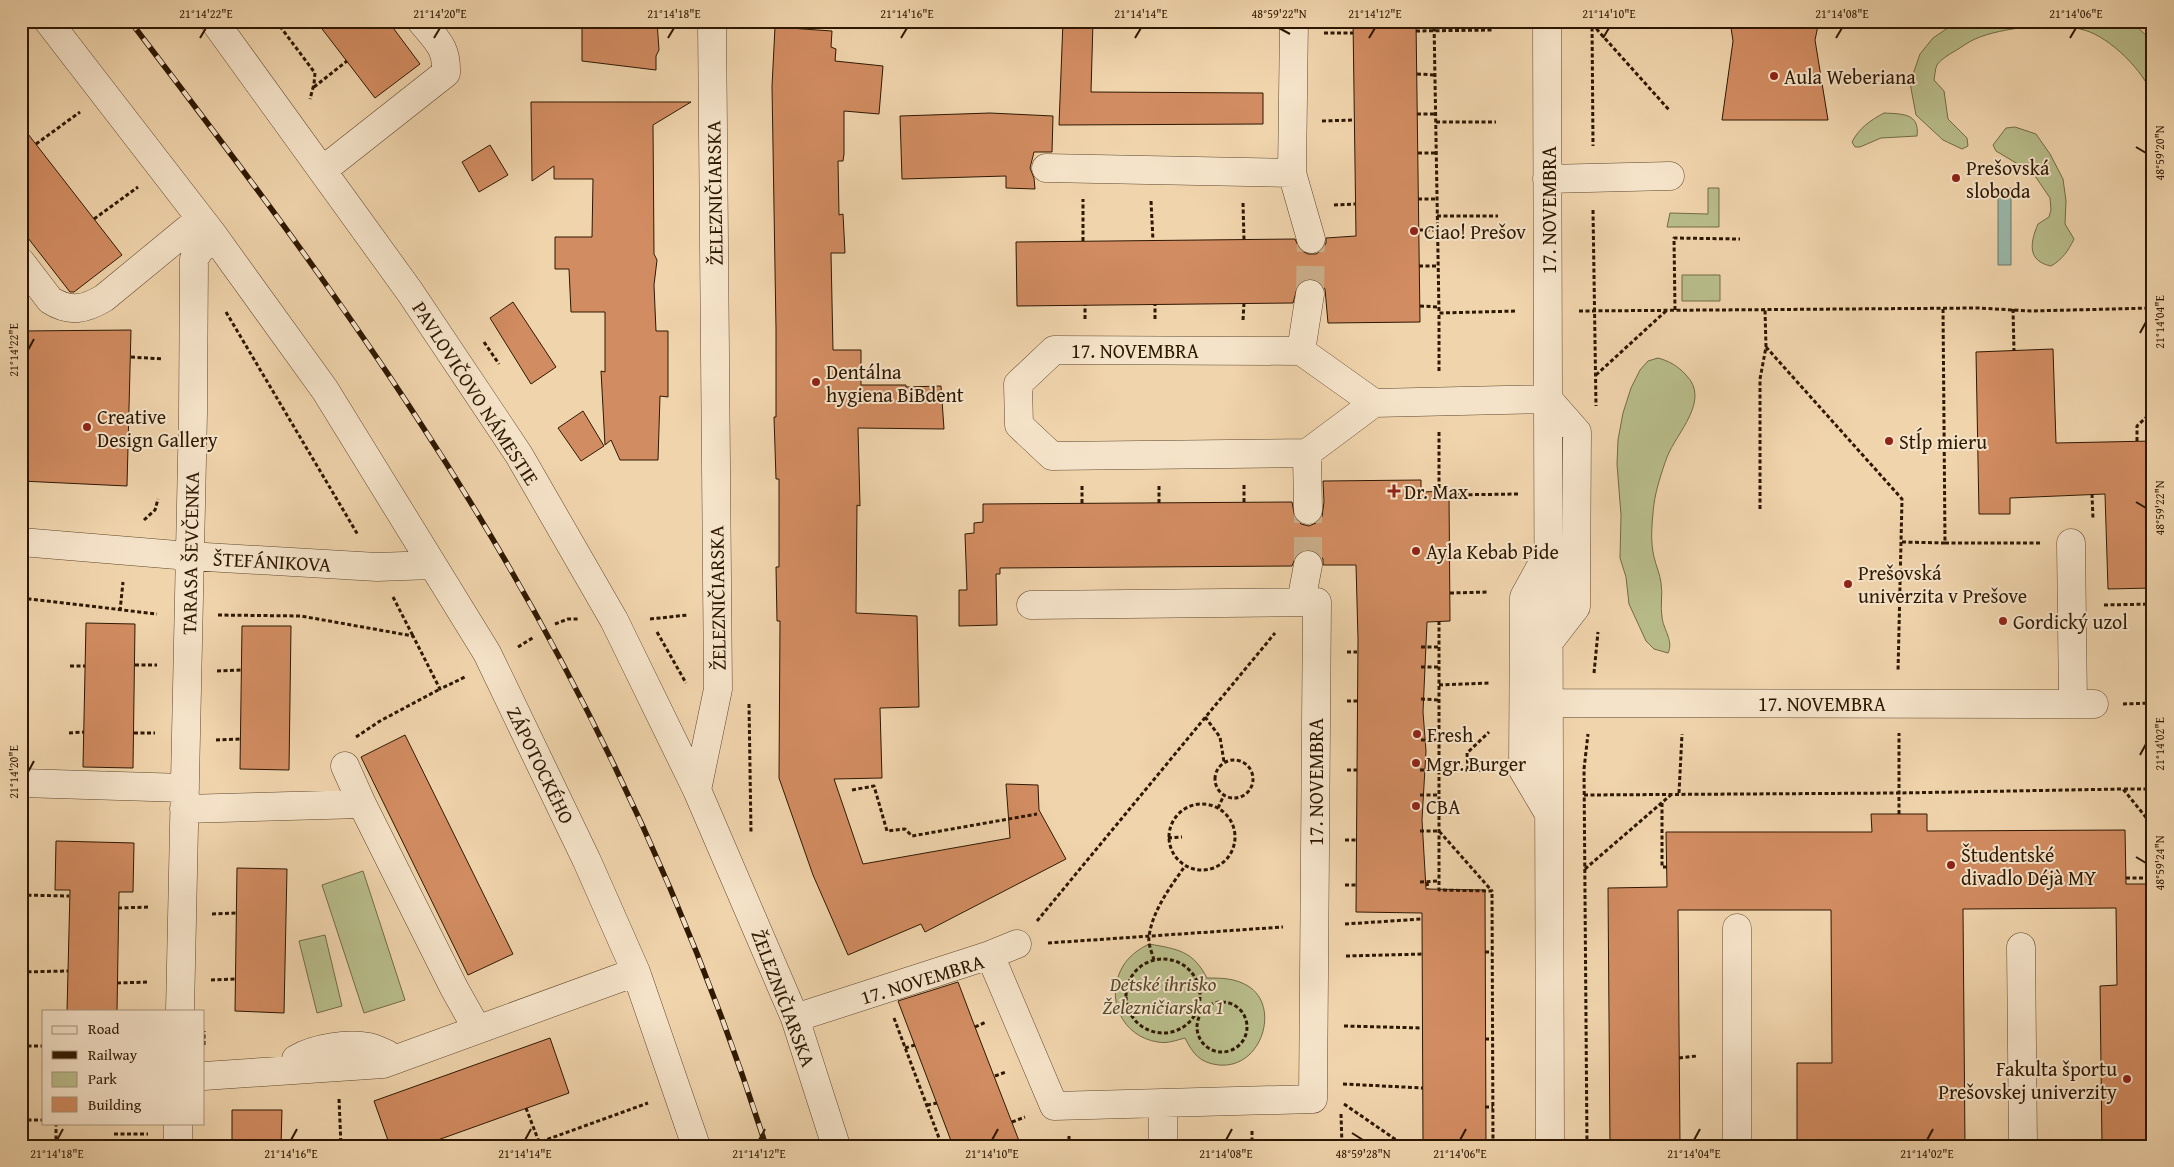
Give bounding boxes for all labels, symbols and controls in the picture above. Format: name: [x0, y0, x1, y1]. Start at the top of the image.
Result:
text: 21°14'22"E: [179, 5, 233, 22]
text: 21°14'20"E: [413, 5, 467, 22]
text: 21°14'18"E: [647, 5, 701, 22]
text: 21°14'16"E: [880, 5, 934, 22]
text: 21°14'14"E: [1114, 5, 1168, 22]
text: 48°59'22"N: [1251, 5, 1307, 22]
text: 21°14'12"E: [1348, 5, 1402, 22]
text: 21°14'10"E: [1582, 5, 1636, 22]
text: 21°14'08"E: [1815, 5, 1869, 22]
text: 21°14'06"E: [2049, 5, 2103, 22]
place label: Aula Weberiana: [1784, 62, 1916, 91]
marker: Aula Weberiana: [1768, 70, 1780, 82]
street label: ŽELEZNIČIARSKA: [698, 120, 730, 266]
text: 48°59'20"N: [2151, 125, 2168, 181]
street label: 17. NOVEMBRA: [1534, 146, 1563, 274]
place label: Prešovská sloboda: [1966, 153, 2050, 205]
marker: Prešovská sloboda: [1950, 172, 1962, 184]
place label: Ciao! Prešov: [1424, 217, 1526, 246]
marker: Ciao! Prešov: [1408, 225, 1420, 237]
street label: PAVLOVIČOVO NÁMESTIE: [406, 295, 546, 491]
text: 21°14'04"E: [2151, 295, 2168, 349]
text: 21°14'22"E: [5, 323, 22, 377]
street label: 17. NOVEMBRA: [1071, 336, 1199, 365]
place label: Dentálna hygiena BiBdent: [826, 357, 964, 409]
marker: Dentálna hygiena BiBdent: [810, 376, 822, 388]
place label: Creative Design Gallery: [97, 402, 218, 454]
marker: Creative Design Gallery: [81, 421, 93, 433]
place label: Stĺp mieru: [1899, 427, 1987, 456]
marker: Stĺp mieru: [1883, 435, 1895, 447]
street label: TARASA ŠEVČENKA: [174, 471, 206, 635]
place label: Dr. Max: [1404, 477, 1469, 506]
text: 48°59'22"N: [2151, 480, 2168, 536]
marker: Dr. Max: [1388, 485, 1400, 497]
street label: ŽELEZNIČIARSKA: [701, 525, 733, 671]
place label: Ayla Kebab Pide: [1426, 537, 1559, 566]
street label: ŠTEFÁNIKOVA: [212, 543, 332, 579]
marker: Ayla Kebab Pide: [1410, 545, 1422, 557]
place label: Prešovská univerzita v Prešove: [1858, 558, 2027, 610]
marker: Prešovská univerzita v Prešove: [1842, 578, 1854, 590]
place label: Gordický uzol: [2013, 607, 2128, 636]
marker: Gordický uzol: [1997, 615, 2009, 627]
street label: 17. NOVEMBRA: [1758, 689, 1886, 718]
street label: ZÁPOTOCKÉHO: [500, 701, 582, 829]
text: 21°14'02"E: [2151, 717, 2168, 771]
street label: 17. NOVEMBRA: [1301, 718, 1330, 846]
place label: Fresh: [1427, 720, 1473, 749]
marker: Fresh: [1411, 728, 1423, 740]
text: 21°14'20"E: [5, 745, 22, 799]
place label: Mgr. Burger: [1426, 749, 1526, 778]
marker: Mgr. Burger: [1410, 757, 1422, 769]
place label: CBA: [1426, 792, 1460, 821]
marker: CBA: [1410, 800, 1422, 812]
text: 48°59'24"N: [2151, 835, 2168, 891]
place label: Študentské divadlo Déjà MY: [1961, 840, 2096, 892]
marker: Študentské divadlo Déjà MY: [1945, 859, 1957, 871]
street label: ŽELEZNIČIARSKA: [745, 925, 823, 1071]
street label: 17. NOVEMBRA: [857, 946, 987, 1012]
park label: Detské ihrisko Železničiarska 1: [1102, 969, 1224, 1021]
legend: [42, 1010, 205, 1124]
text: Road: [88, 1018, 119, 1039]
text: Railway: [88, 1044, 138, 1065]
place label: Fakulta športu Prešovskej univerzity: [1938, 1054, 2117, 1106]
text: Park: [88, 1068, 117, 1089]
marker: Fakulta športu Prešovskej univerzity: [2121, 1073, 2133, 1085]
text: Building: [88, 1094, 142, 1115]
text: 21°14'18"E: [30, 1145, 84, 1162]
text: 21°14'16"E: [264, 1145, 318, 1162]
text: 21°14'14"E: [498, 1145, 552, 1162]
text: 21°14'12"E: [732, 1145, 786, 1162]
text: 21°14'10"E: [965, 1145, 1019, 1162]
text: 21°14'08"E: [1199, 1145, 1253, 1162]
text: 48°59'28"N: [1335, 1145, 1391, 1162]
text: 21°14'06"E: [1433, 1145, 1487, 1162]
text: 21°14'04"E: [1667, 1145, 1721, 1162]
text: 21°14'02"E: [1900, 1145, 1954, 1162]

